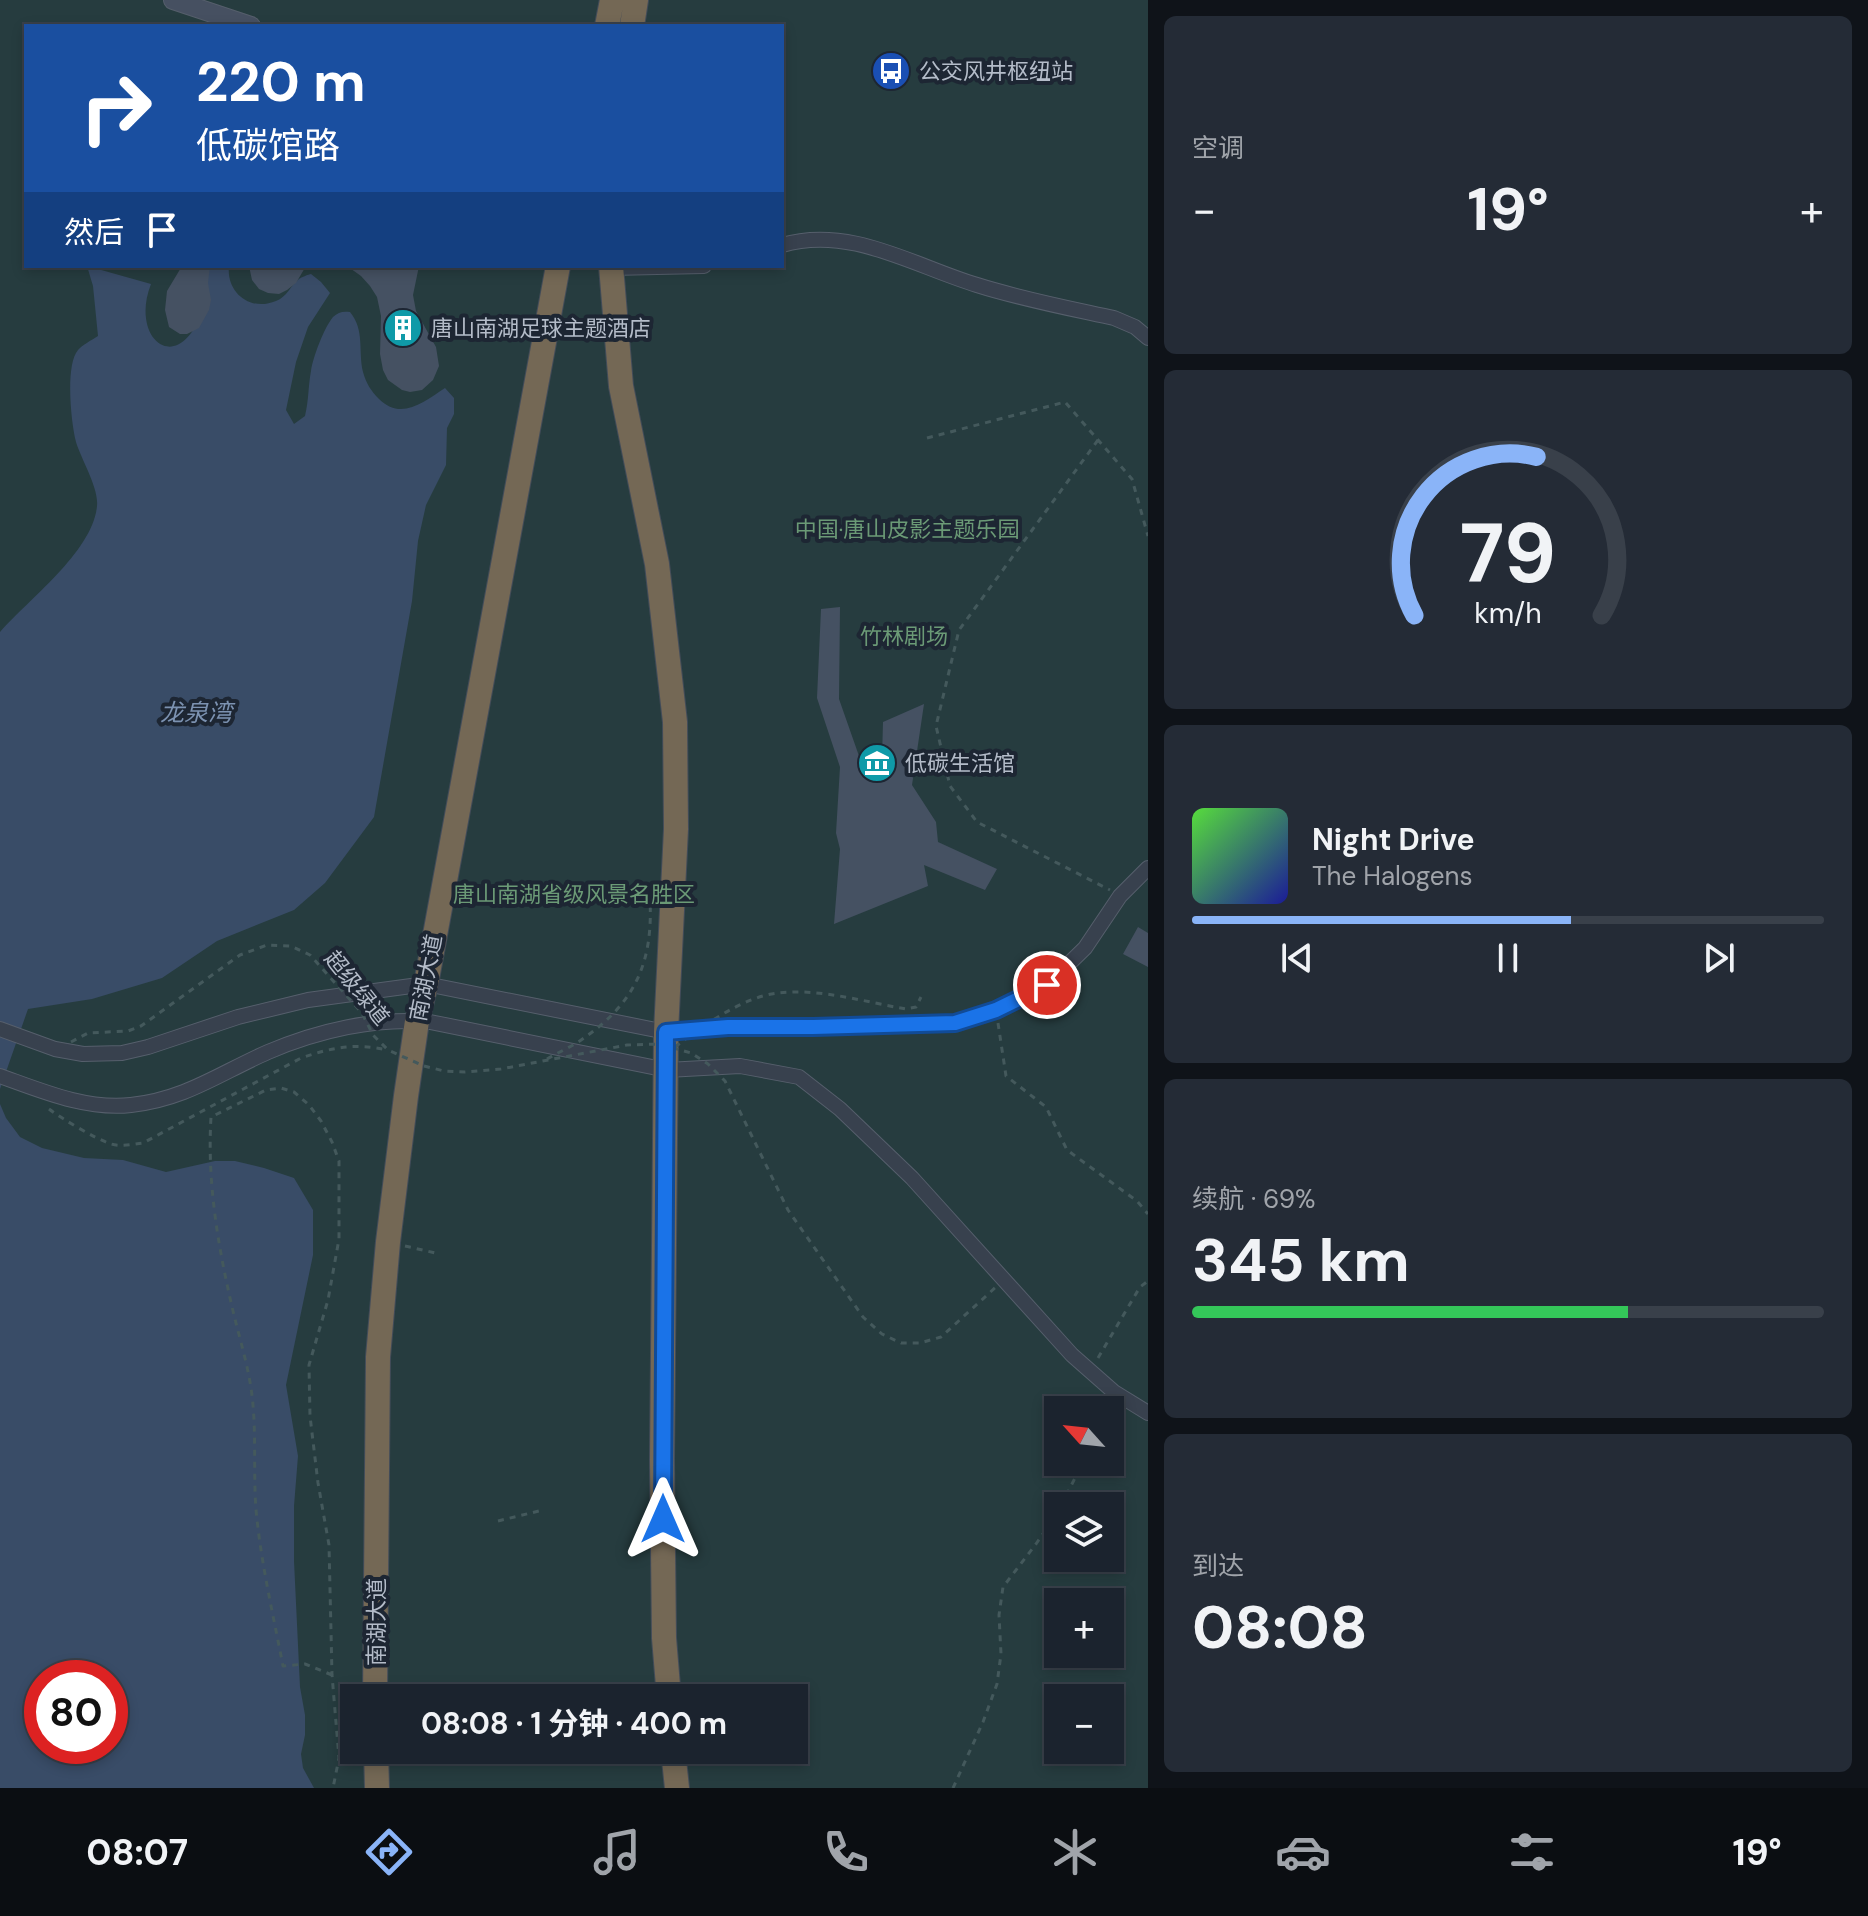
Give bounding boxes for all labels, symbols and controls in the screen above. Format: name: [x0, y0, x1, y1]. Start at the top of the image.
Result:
text: 220 m: [196, 45, 366, 118]
bus stop icon: 公交风井枢纽站: [870, 50, 912, 92]
icon: right: [64, 56, 168, 160]
place label: 公交风井枢纽站: [919, 57, 1073, 86]
text: 低碳馆路: [196, 122, 340, 169]
text: 空调: [1192, 131, 1244, 165]
text: 19°: [1467, 170, 1549, 249]
text: −: [1192, 181, 1216, 239]
text: +: [1800, 181, 1824, 239]
icon: arrive: [140, 208, 184, 252]
text: 然后: [64, 213, 124, 252]
building icon: 唐山南湖足球主题酒店: [382, 307, 424, 349]
place label: 唐山南湖足球主题酒店: [431, 314, 651, 343]
text: 79: [1460, 498, 1556, 607]
park label: 中国·唐山皮影主题乐园: [795, 515, 1019, 544]
text: km/h: [1474, 595, 1542, 632]
park label: 竹林剧场: [860, 622, 948, 651]
water label: 龙泉湾: [160, 697, 236, 728]
museum icon: 低碳生活馆: [856, 742, 898, 784]
place label: 低碳生活馆: [905, 749, 1015, 778]
text: Night Drive: [1312, 820, 1475, 859]
text: The Halogens: [1312, 859, 1472, 893]
park label: 唐山南湖省级风景名胜区: [453, 880, 695, 909]
street label: 南湖大道: [403, 932, 449, 1024]
icon: previous: [1275, 936, 1319, 980]
icon: pause: [1486, 936, 1530, 980]
icon: next: [1697, 936, 1741, 980]
street label: 超级绿道: [318, 945, 396, 1031]
pin: [1013, 951, 1081, 1019]
icon: arrive: [1025, 963, 1069, 1007]
text: 续航 · 69%: [1192, 1182, 1316, 1216]
text: 345 km: [1192, 1221, 1410, 1300]
north arrow: [1044, 1396, 1124, 1476]
map controls: [1044, 1396, 1124, 1764]
position arrow: [621, 1477, 705, 1561]
button: layers: [1044, 1492, 1124, 1572]
text: 到达: [1192, 1549, 1244, 1583]
street label: 南湖大道: [362, 1578, 391, 1666]
button: +: [1044, 1588, 1124, 1668]
text: 08:08: [1192, 1588, 1368, 1667]
speed limit sign: 80: [24, 1660, 128, 1764]
button: −: [1044, 1684, 1124, 1764]
text: 08:08 · 1 分钟 · 400 m: [421, 1704, 727, 1743]
icon: directions: [361, 1824, 417, 1880]
icon: music: [589, 1824, 645, 1880]
icon: phone: [818, 1824, 874, 1880]
icon: climate: [1047, 1824, 1103, 1880]
icon: car: [1275, 1824, 1331, 1880]
icon: filters: [1504, 1824, 1560, 1880]
text: 08:07: [86, 1829, 188, 1876]
text: 19°: [1733, 1829, 1782, 1876]

